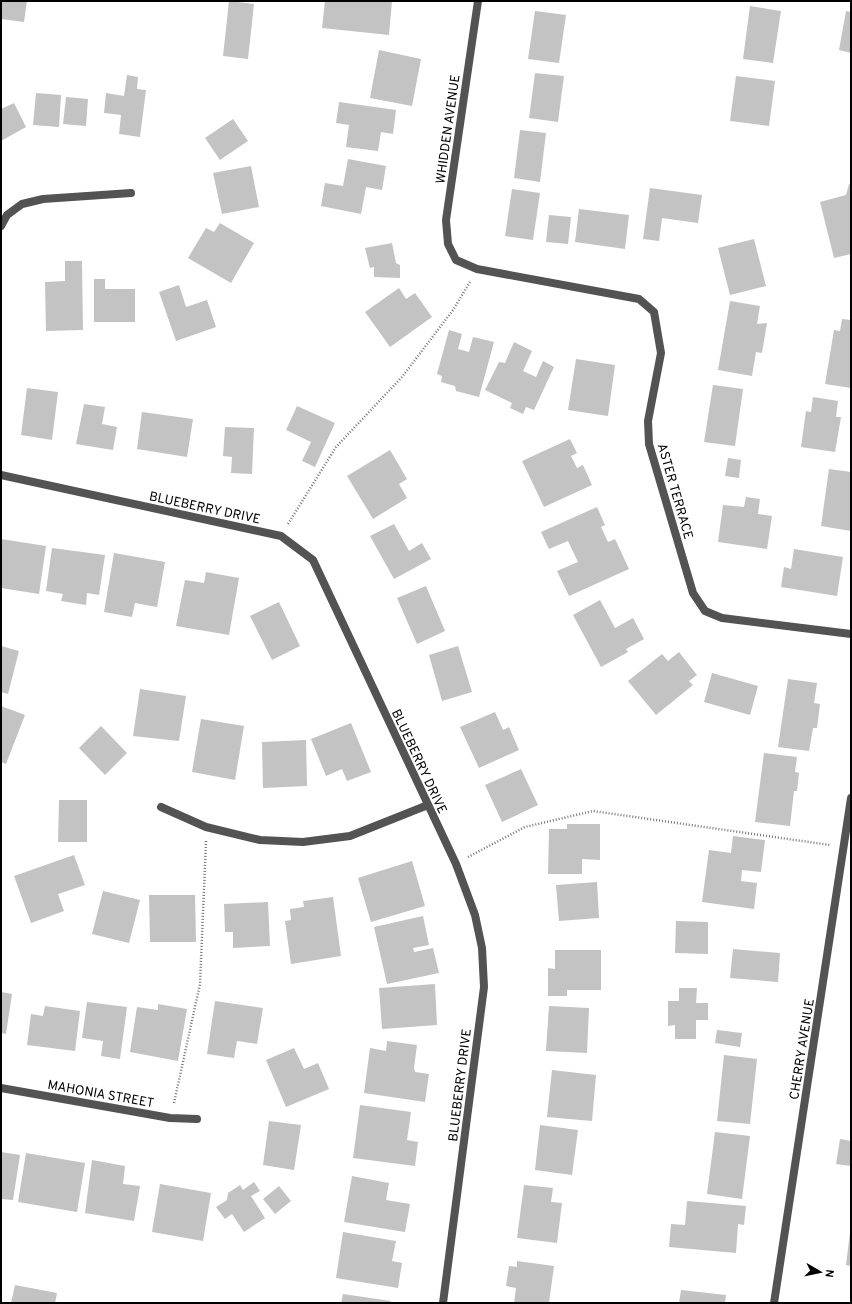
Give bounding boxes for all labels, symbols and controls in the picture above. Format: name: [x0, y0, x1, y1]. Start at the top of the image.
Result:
street label: WHIDDEN AVENUE: [433, 74, 465, 185]
street label: ASTER TERRACE: [653, 442, 695, 541]
street label: BLUEBERRY DRIVE: [147, 489, 262, 529]
street label: BLUEBERRY DRIVE: [387, 707, 449, 817]
street label: CHERRY AVENUE: [787, 998, 819, 1101]
street label: BLUEBERRY DRIVE: [446, 1028, 476, 1143]
street label: MAHONIA STREET: [46, 1078, 155, 1112]
north arrow: [800, 1252, 840, 1292]
text: N: [821, 1268, 836, 1278]

